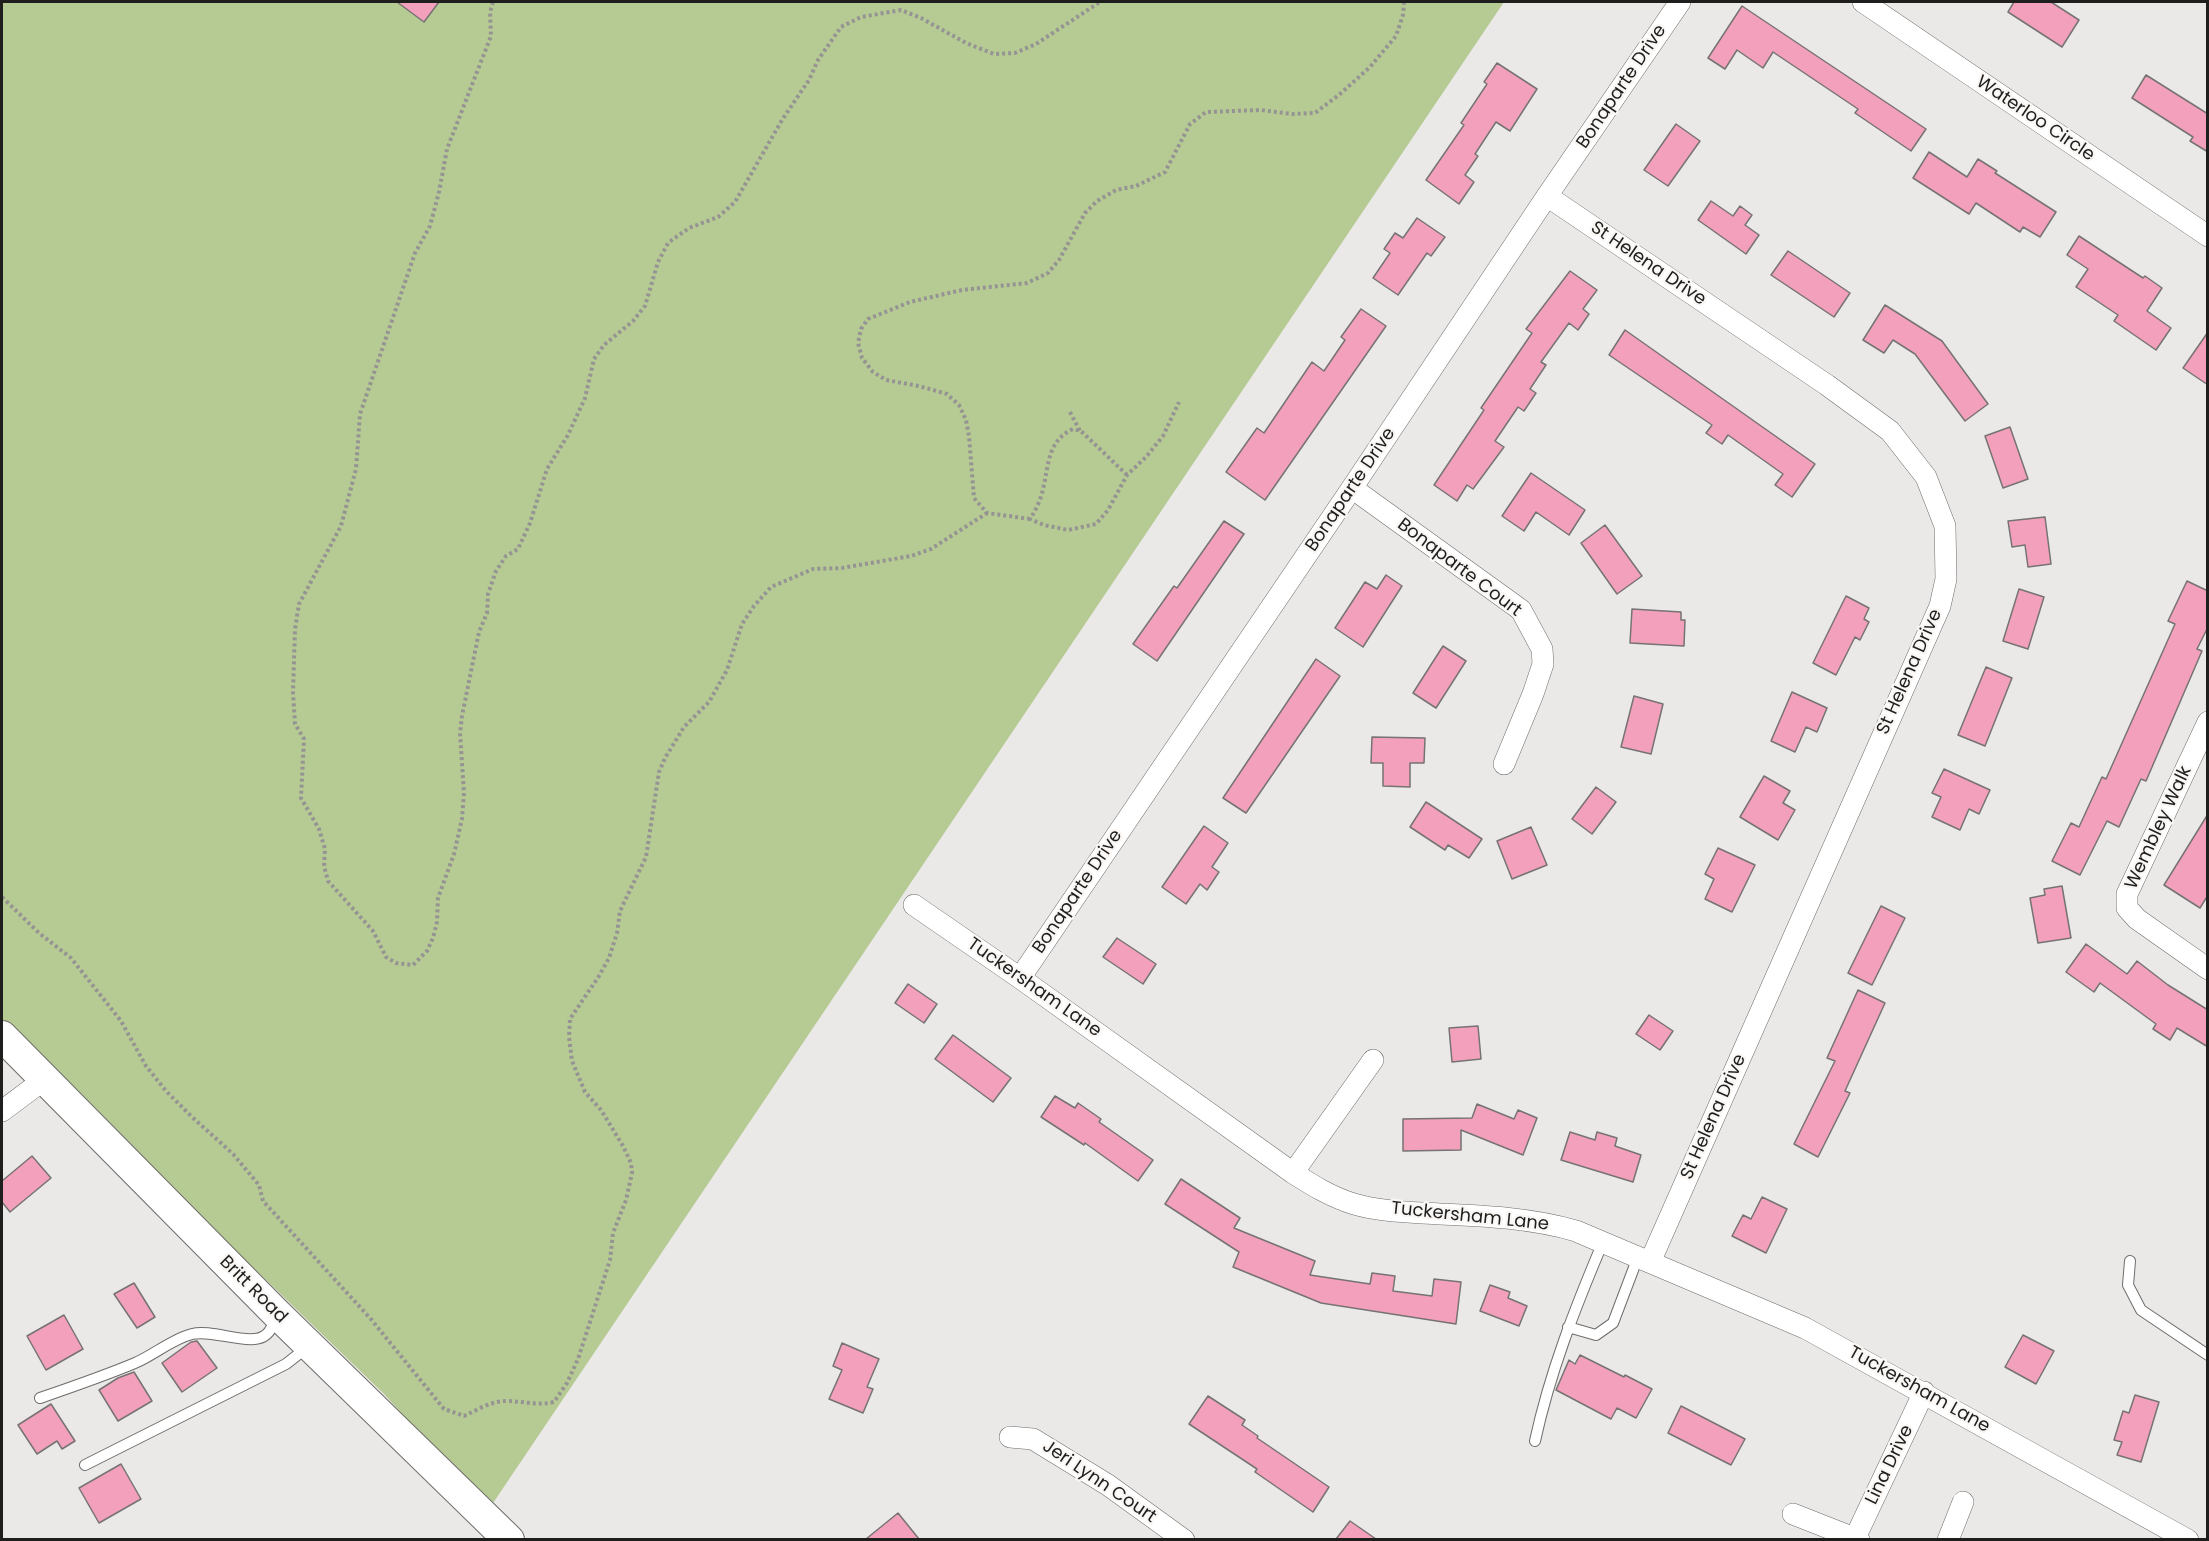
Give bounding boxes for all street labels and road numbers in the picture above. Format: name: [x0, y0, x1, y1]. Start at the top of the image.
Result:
street label: Bonaparte Drive: [1573, 21, 1671, 153]
street label: Waterloo Circle: [1972, 71, 2098, 167]
street label: St Helena Drive: [1586, 217, 1710, 311]
street label: Bonaparte Drive: [1302, 424, 1400, 556]
street label: Bonaparte Court: [1393, 514, 1525, 622]
street label: St Helena Drive: [1873, 606, 1947, 738]
street label: Wembley Walk: [2121, 763, 2197, 893]
street label: Bonaparte Drive: [1029, 826, 1127, 958]
street label: Tuckersham Lane: [963, 934, 1105, 1042]
street label: St Helena Drive: [1677, 1051, 1751, 1183]
street label: Tuckersham Lane: [1390, 1198, 1550, 1236]
street label: Britt Road: [215, 1252, 291, 1328]
street label: Tuckersham Lane: [1845, 1342, 1993, 1438]
street label: Lina Drive: [1861, 1422, 1919, 1508]
street label: Jeri Lynn Court: [1038, 1436, 1160, 1528]

